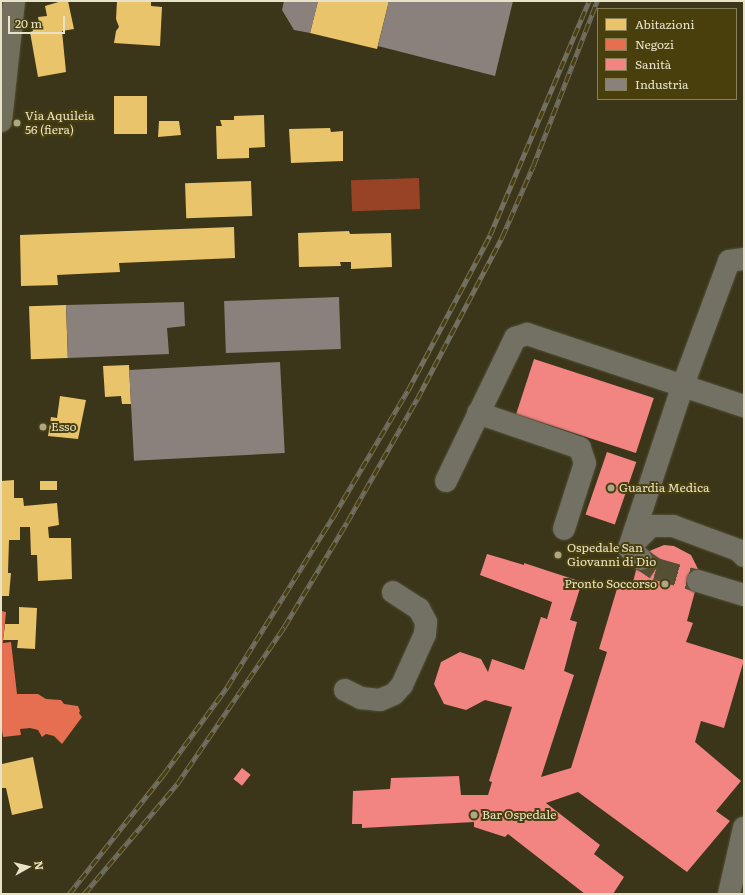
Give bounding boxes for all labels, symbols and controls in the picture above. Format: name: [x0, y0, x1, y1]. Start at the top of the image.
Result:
scale bar: [10, 8, 67, 34]
legend: [597, 8, 737, 100]
text: 20 m: [15, 14, 42, 32]
text: Abitazioni: [635, 15, 694, 33]
text: Negozi: [635, 35, 674, 53]
text: Sanità: [635, 55, 671, 73]
text: Industria: [635, 75, 689, 93]
place label: Via Aquileia 56 (fiera): [25, 109, 95, 137]
marker: Via Aquileia 56 (fiera): [12, 118, 22, 128]
place label: Esso: [51, 420, 77, 434]
marker: Esso: [38, 422, 48, 432]
place label: Guardia Medica: [619, 481, 710, 495]
marker: Guardia Medica: [606, 483, 616, 493]
place label: Ospedale San Giovanni di Dio: [567, 541, 656, 569]
marker: Ospedale San Giovanni di Dio: [552, 549, 564, 561]
place label: Pronto Soccorso: [564, 577, 657, 591]
marker: Pronto Soccorso: [660, 579, 670, 589]
place label: Bar Ospedale: [482, 808, 556, 822]
marker: Bar Ospedale: [469, 810, 479, 820]
north arrow: [8, 847, 48, 887]
text: N: [31, 860, 48, 871]

